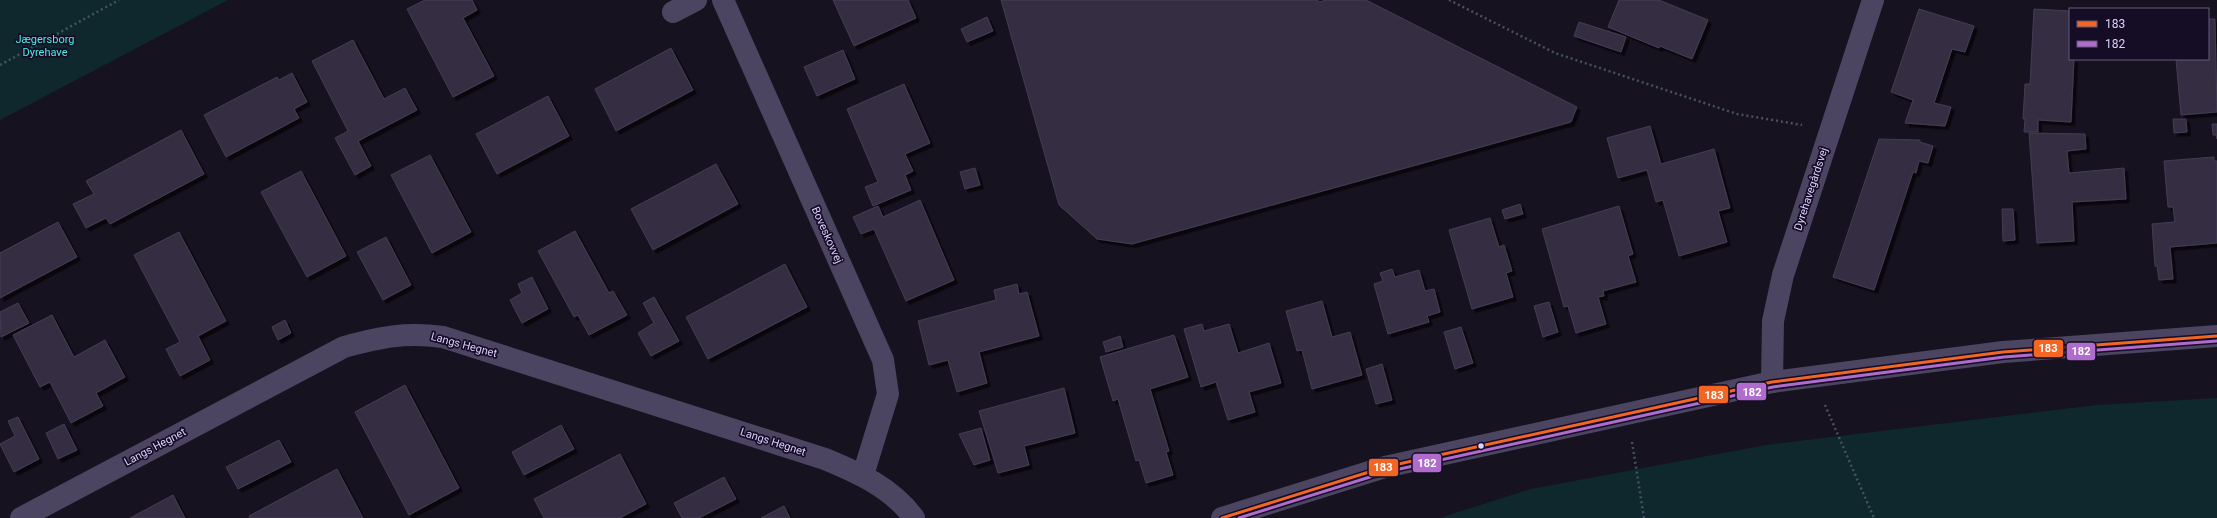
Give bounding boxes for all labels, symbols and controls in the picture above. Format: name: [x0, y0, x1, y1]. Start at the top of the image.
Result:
legend: [2069, 8, 2209, 60]
text: 183: [2105, 17, 2125, 31]
park label: Jægersborg Dyrehave: [15, 33, 75, 59]
text: 182: [2105, 37, 2125, 51]
street label: Dyrehavegårdsvej: [1791, 146, 1831, 232]
street label: Boveskovvej: [809, 205, 845, 265]
street label: Langs Hegnet: [430, 330, 499, 360]
line badge: 183: [2033, 339, 2064, 358]
text: 183: [2039, 342, 2057, 355]
line badge: 182: [2066, 342, 2096, 361]
text: 182: [2072, 345, 2090, 358]
line badge: 182: [1736, 382, 1767, 401]
line badge: 183: [1698, 385, 1729, 404]
text: 182: [1743, 386, 1761, 399]
text: 183: [1705, 389, 1723, 402]
street label: Langs Hegnet: [122, 425, 188, 469]
street label: Langs Hegnet: [739, 425, 808, 459]
unlabelled marker: [1476, 441, 1486, 451]
line badge: 182: [1412, 453, 1442, 473]
text: 182: [1418, 457, 1436, 470]
line badge: 183: [1368, 458, 1399, 477]
text: 183: [1374, 461, 1392, 474]

